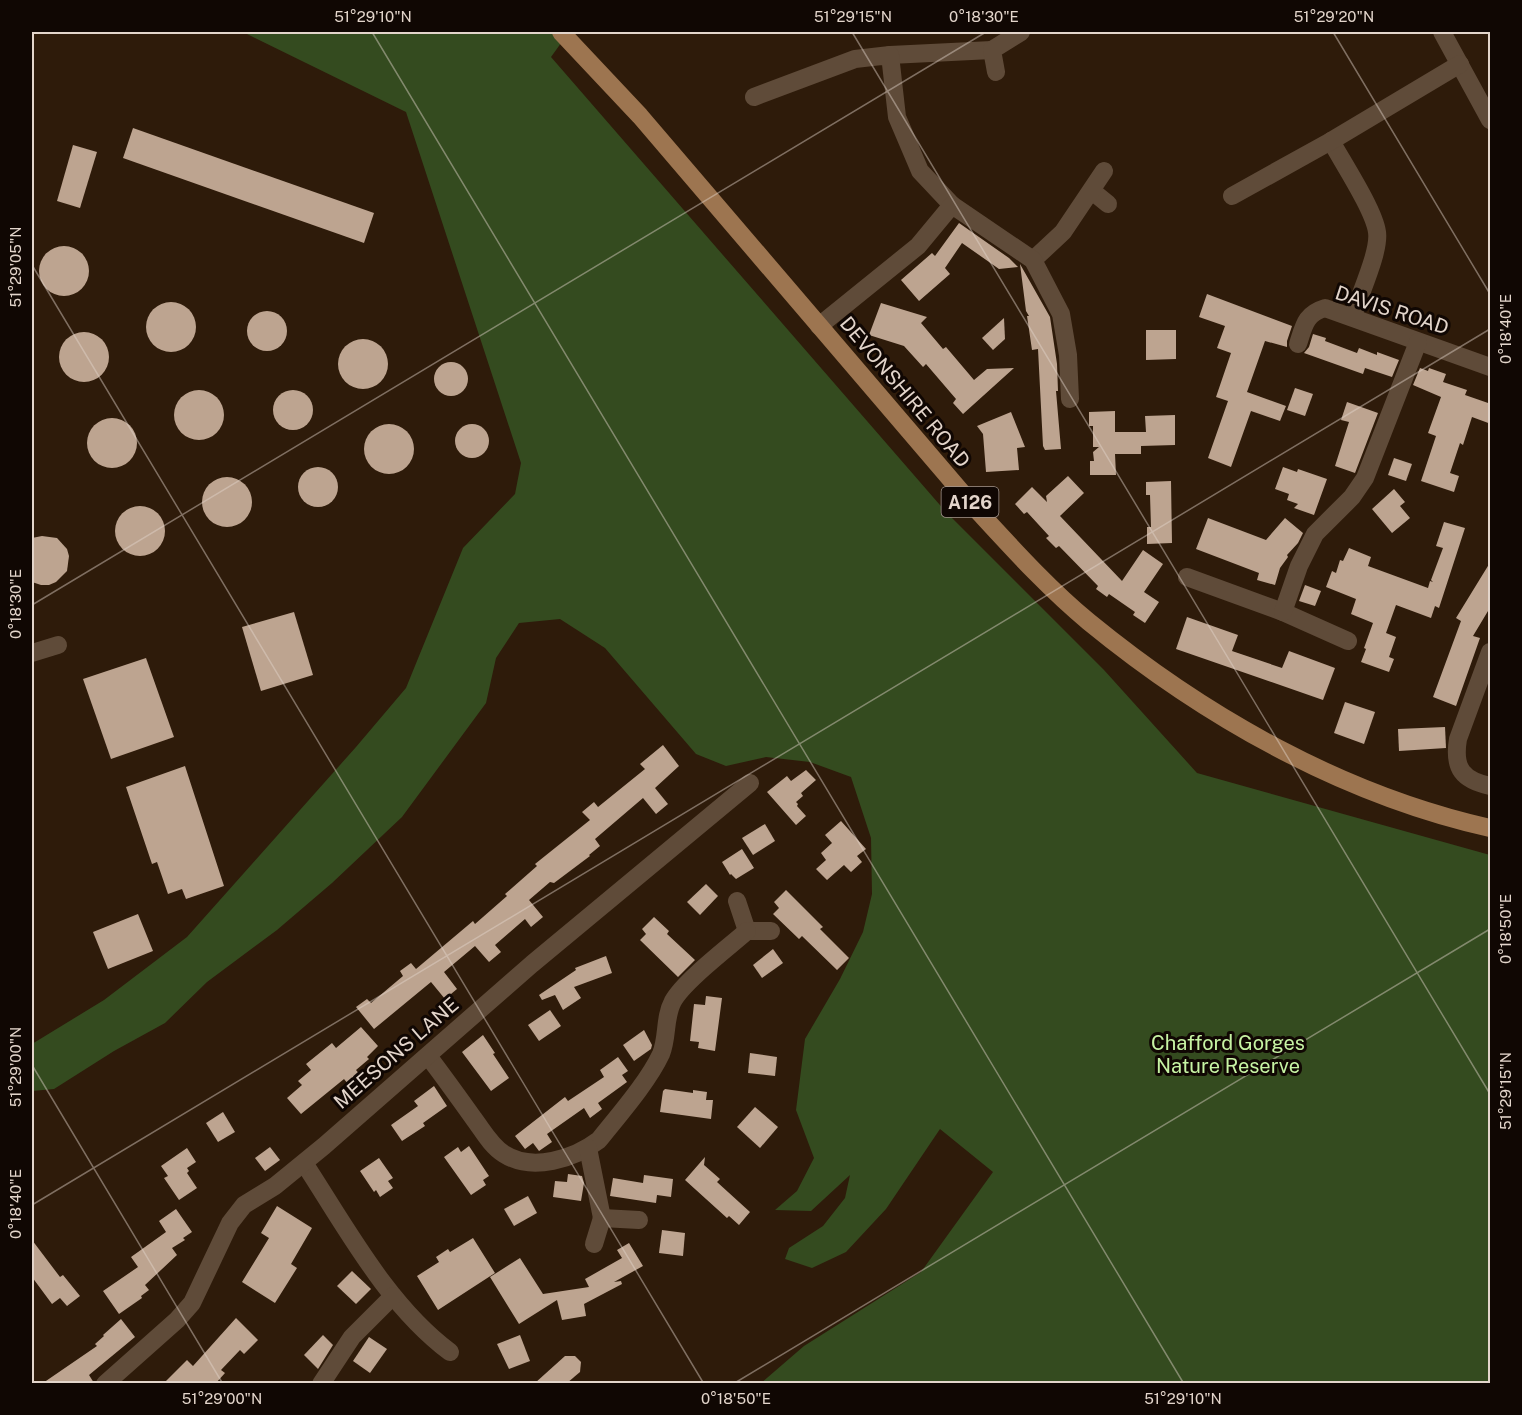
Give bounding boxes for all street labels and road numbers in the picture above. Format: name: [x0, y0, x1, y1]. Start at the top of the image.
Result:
street label: DAVIS ROAD: [1332, 280, 1452, 340]
street label: DEVONSHIRE ROAD: [835, 312, 975, 472]
road number: A126: [942, 487, 998, 517]
street label: MEESONS LANE: [329, 992, 463, 1114]

